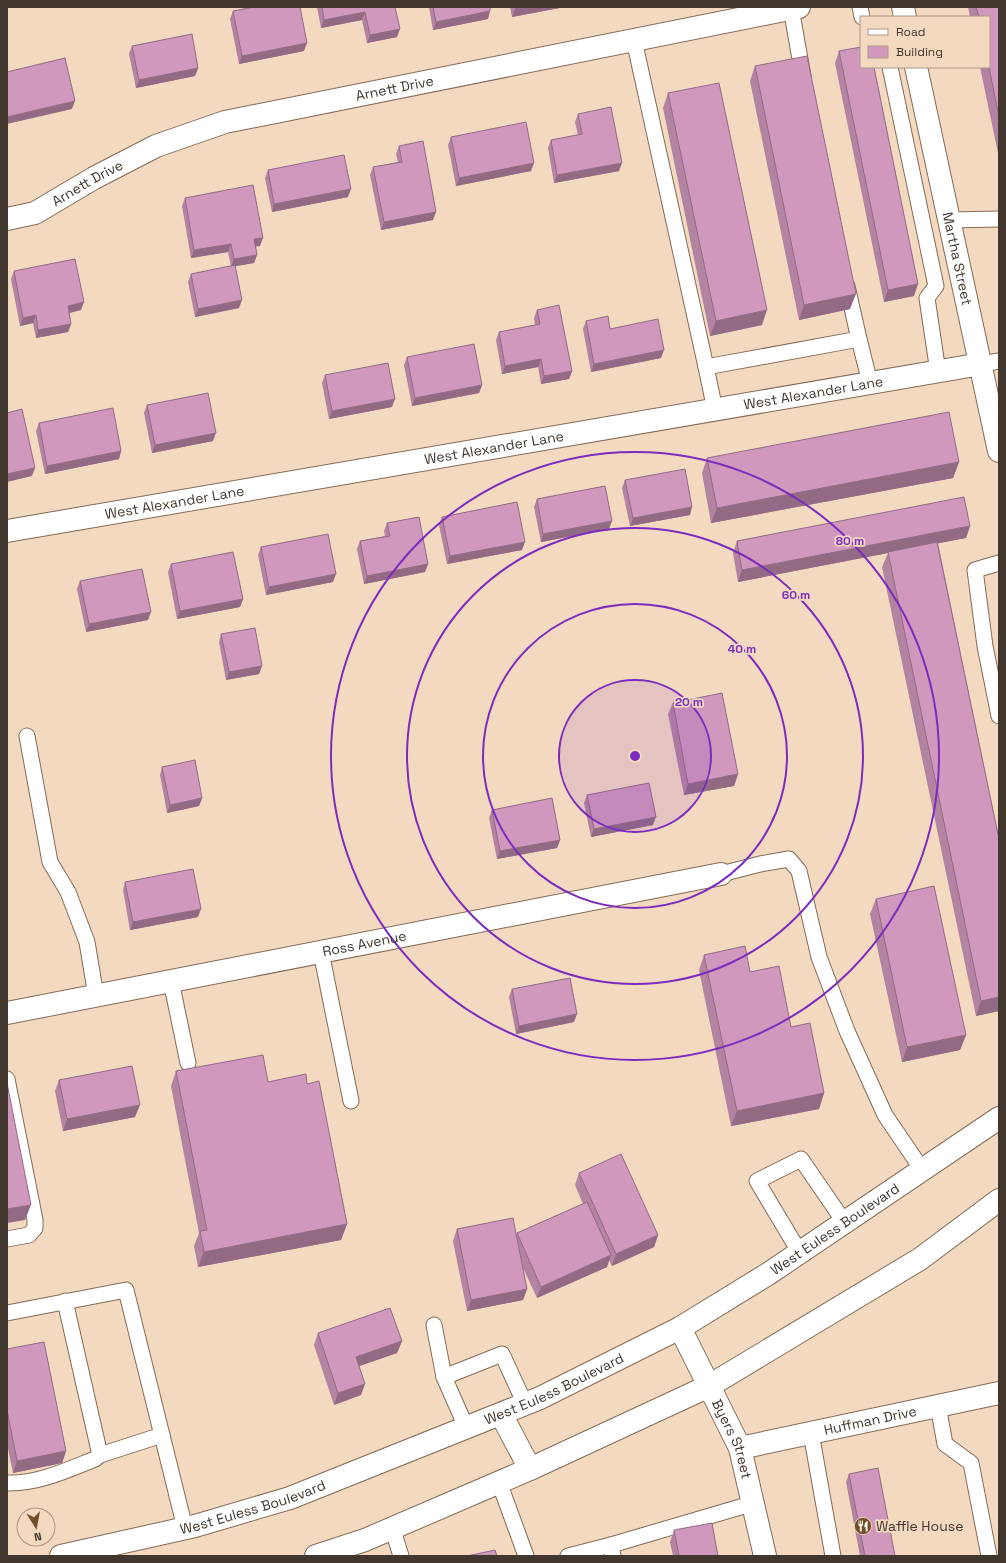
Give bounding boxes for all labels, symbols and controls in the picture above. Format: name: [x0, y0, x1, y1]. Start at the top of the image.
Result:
legend: [860, 16, 990, 68]
text: Road: [896, 24, 925, 40]
text: Building: [896, 44, 943, 60]
street label: Arnett Drive: [354, 71, 435, 105]
street label: Arnett Drive: [48, 156, 126, 210]
street label: Martha Street: [939, 210, 976, 307]
street label: West Alexander Lane: [742, 372, 884, 414]
street label: West Alexander Lane: [423, 427, 565, 468]
street label: West Alexander Lane: [103, 481, 246, 523]
text: 80 m: [836, 533, 864, 549]
text: 60 m: [782, 587, 810, 603]
text: 40 m: [728, 641, 756, 657]
text: 20 m: [675, 694, 703, 710]
centre of rings: [628, 749, 642, 763]
street label: Ross Avenue: [321, 926, 408, 960]
street label: West Euless Boulevard: [767, 1179, 903, 1279]
street label: West Euless Boulevard: [481, 1349, 627, 1428]
street label: Byers Street: [708, 1396, 756, 1481]
street label: Huffman Drive: [822, 1402, 918, 1439]
street label: West Euless Boulevard: [178, 1476, 328, 1538]
north arrow: [16, 1507, 56, 1547]
restaurant icon: Waffle House: [853, 1516, 873, 1536]
place label: Waffle House: [876, 1517, 963, 1535]
text: N: [33, 1529, 43, 1544]

